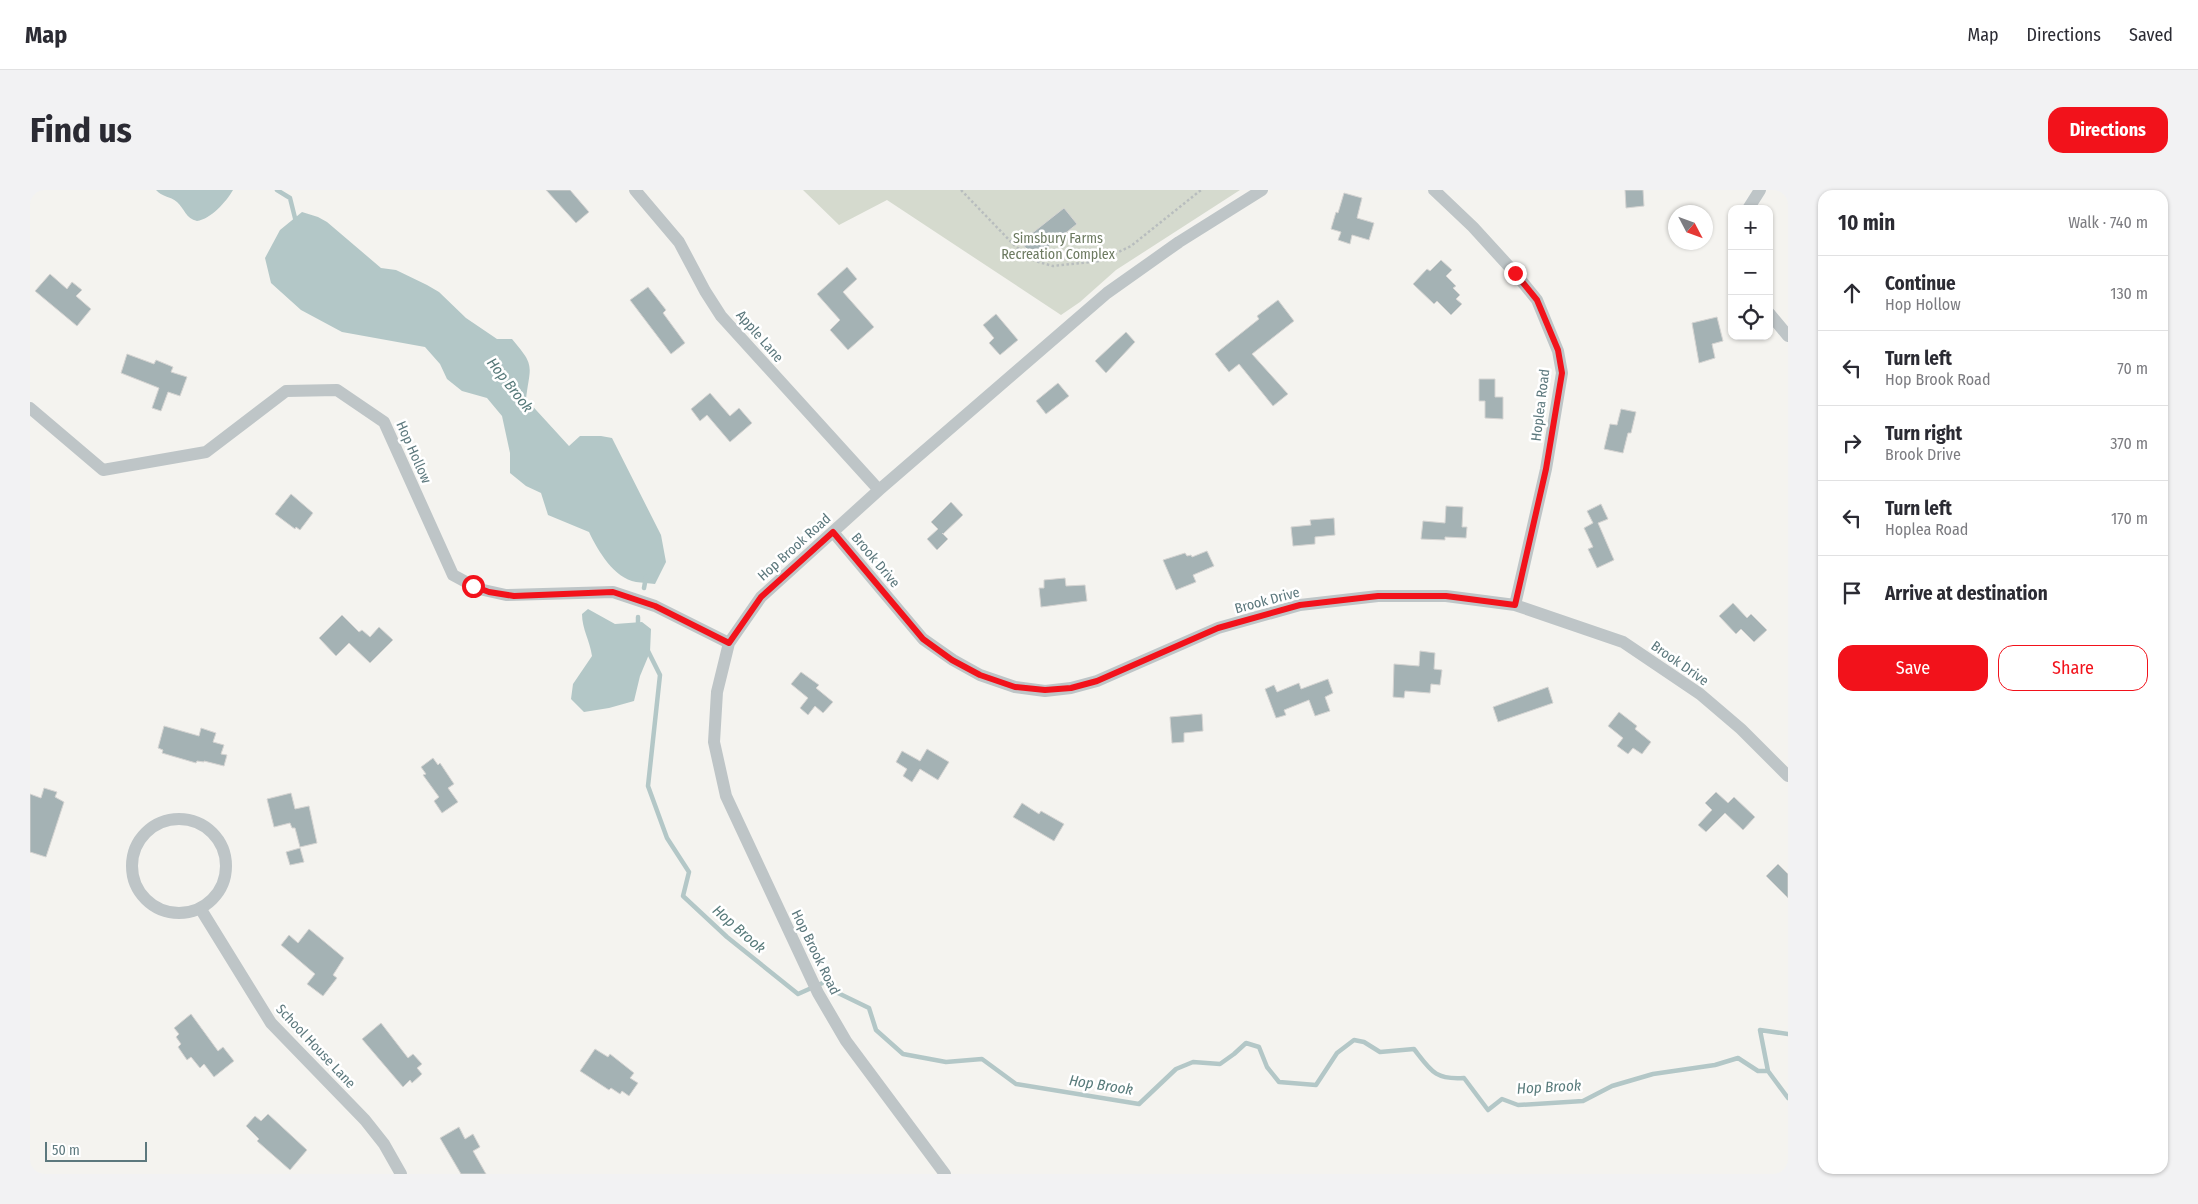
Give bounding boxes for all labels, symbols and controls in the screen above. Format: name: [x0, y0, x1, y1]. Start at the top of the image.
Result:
text: Map: [25, 21, 67, 49]
text: Map: [1967, 24, 1999, 46]
text: Directions: [2027, 24, 2101, 46]
text: Saved: [2129, 24, 2173, 46]
button: Directions: [2048, 107, 2168, 153]
text: Find us: [30, 109, 132, 151]
north arrow: [1668, 205, 1713, 250]
map controls: [1728, 205, 1773, 340]
button: +: [1728, 205, 1773, 250]
text: 10 min: [1838, 210, 1895, 236]
text: Walk · 740 m: [2068, 213, 2148, 232]
park label: Simsbury Farms Recreation Complex: [1001, 230, 1116, 263]
button: −: [1728, 250, 1773, 295]
route end: [1504, 262, 1527, 285]
text: Continue: [1885, 272, 1956, 295]
icon: ahead: [1838, 279, 1866, 307]
text: 130 m: [2110, 284, 2148, 303]
button: locate: [1728, 295, 1773, 340]
text: Hop Hollow: [1885, 295, 1961, 314]
street label: Apple Lane: [732, 307, 787, 366]
text: Turn left: [1885, 347, 1952, 370]
water label: Hop Brook: [483, 354, 537, 416]
icon: left: [1838, 354, 1866, 382]
text: 70 m: [2117, 359, 2148, 378]
street label: Hoplea Road: [1528, 368, 1553, 442]
text: Hop Brook Road: [1885, 370, 1991, 389]
street label: Hop Hollow: [392, 418, 435, 486]
text: Turn right: [1885, 422, 1962, 445]
icon: right: [1838, 429, 1866, 457]
text: 370 m: [2110, 434, 2148, 453]
text: Brook Drive: [1885, 445, 1961, 464]
text: Turn left: [1885, 497, 1952, 520]
icon: left: [1838, 504, 1866, 532]
text: 170 m: [2111, 509, 2148, 528]
street label: Hop Brook Road: [754, 510, 834, 585]
text: Hoplea Road: [1885, 520, 1968, 539]
street label: Brook Drive: [848, 529, 903, 591]
route start: [462, 575, 485, 598]
icon: arrive: [1838, 579, 1866, 607]
text: Arrive at destination: [1885, 582, 2048, 605]
street label: Brook Drive: [1233, 584, 1301, 617]
street label: Brook Drive: [1648, 637, 1712, 689]
button: Save: [1838, 645, 1988, 691]
button: Share: [1998, 645, 2148, 691]
water label: Hop Brook: [709, 901, 770, 957]
street label: Hop Brook Road: [788, 907, 843, 997]
street label: School House Lane: [272, 1001, 359, 1092]
water label: Hop Brook: [1068, 1071, 1135, 1099]
water label: Hop Brook: [1516, 1076, 1582, 1098]
scale bar: [45, 1139, 148, 1162]
text: 50 m: [52, 1142, 80, 1159]

